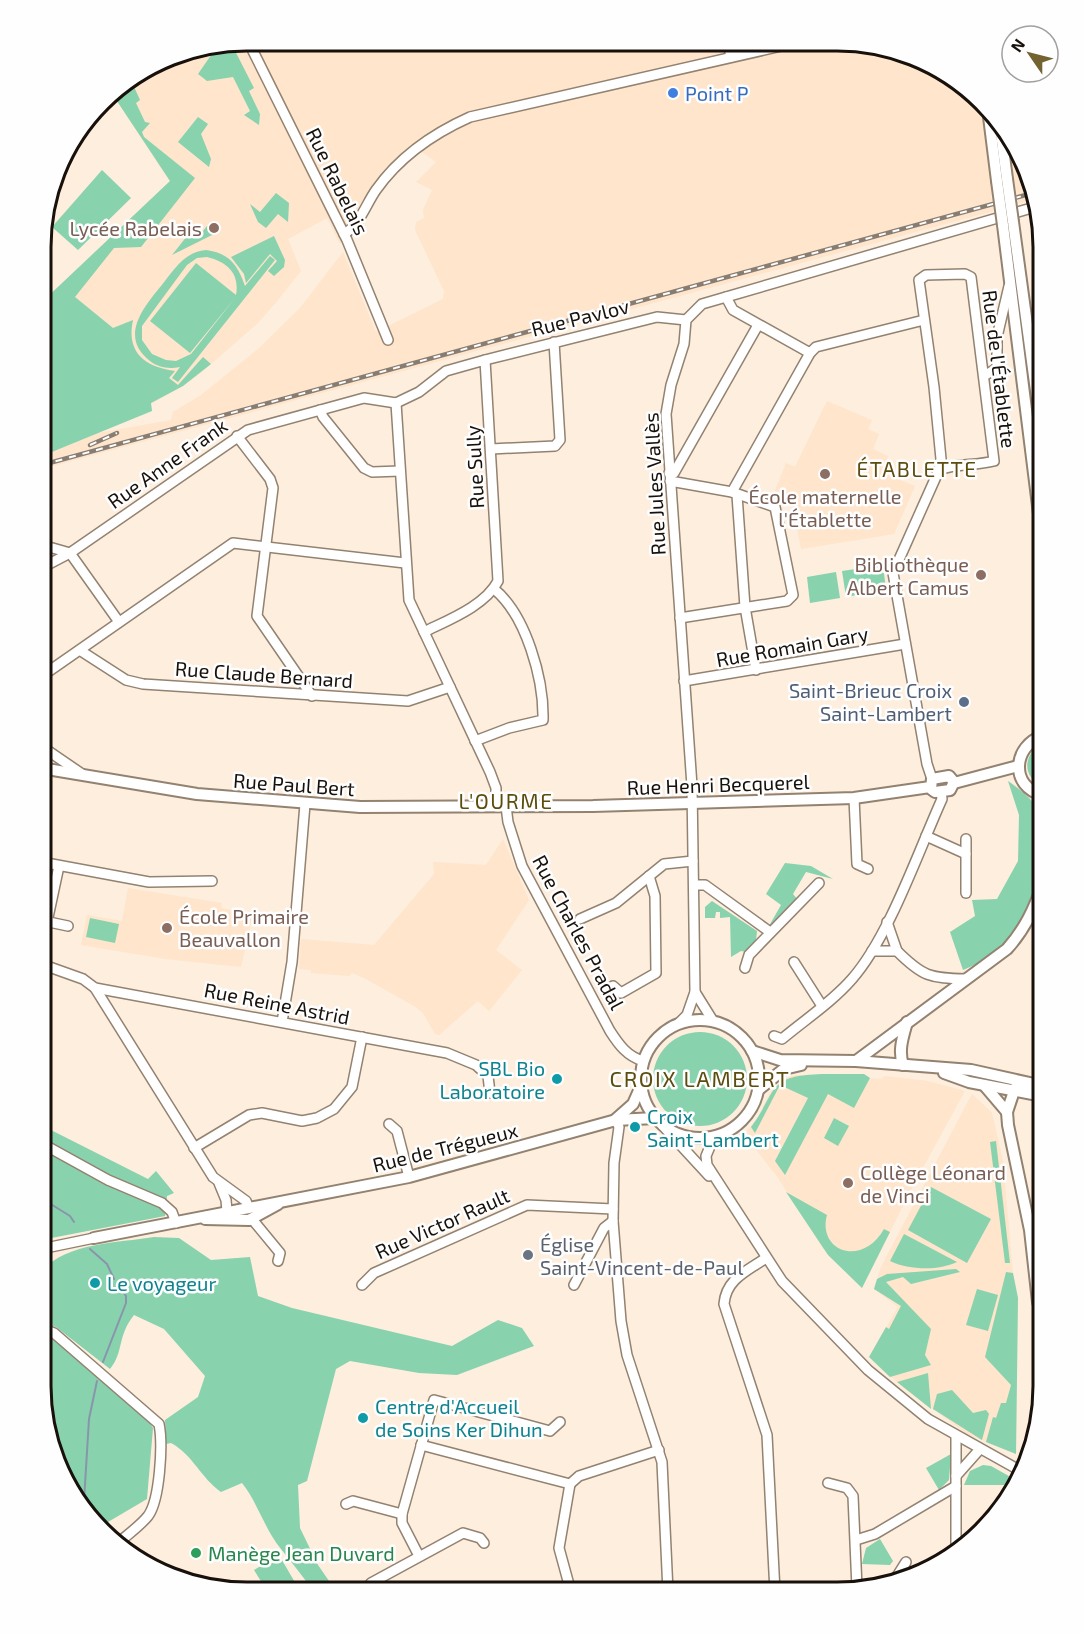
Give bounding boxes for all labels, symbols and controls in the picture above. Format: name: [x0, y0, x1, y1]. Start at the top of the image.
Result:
north arrow: [1000, 24, 1060, 84]
text: N: [1006, 35, 1028, 55]
place label: Point P: [685, 81, 749, 105]
marker: Point P: [666, 86, 680, 100]
street label: Rue Rabelais: [302, 123, 374, 239]
place label: Lycée Rabelais: [70, 216, 202, 240]
marker: Lycée Rabelais: [207, 221, 221, 235]
street label: Rue de l'Établette: [978, 289, 1022, 449]
street label: Rue Pavlov: [529, 293, 632, 341]
street label: Rue Jules Vallès: [638, 412, 670, 556]
street label: Rue Anne Frank: [103, 413, 231, 513]
street label: Rue Sully: [460, 424, 488, 509]
district label: ÉTABLETTE: [856, 456, 978, 481]
marker: École maternelle l'Établette: [818, 467, 832, 481]
place label: École maternelle l'Établette: [748, 484, 902, 531]
place label: Bibliothèque Albert Camus: [847, 552, 969, 599]
marker: Bibliothèque Albert Camus: [974, 568, 988, 582]
street label: Rue Romain Gary: [714, 621, 870, 671]
street label: Rue Claude Bernard: [174, 656, 354, 692]
place label: Saint-Brieuc Croix Saint-Lambert: [789, 678, 952, 725]
marker: Saint-Brieuc Croix Saint-Lambert: [957, 695, 971, 709]
street label: Rue Paul Bert: [232, 768, 356, 800]
street label: Rue Henri Becquerel: [626, 769, 810, 799]
district label: L'OURME: [458, 788, 554, 813]
street label: Rue Charles Pradal: [528, 851, 630, 1013]
place label: École Primaire Beauvallon: [179, 904, 309, 951]
marker: École Primaire Beauvallon: [160, 921, 174, 935]
street label: Rue Reine Astrid: [202, 977, 352, 1029]
place label: SBL Bio Laboratoire: [440, 1056, 545, 1103]
district label: CROIX LAMBERT: [610, 1065, 790, 1091]
marker: SBL Bio Laboratoire: [550, 1072, 564, 1086]
place label: Croix Saint-Lambert: [647, 1104, 779, 1151]
street label: Rue de Trégueux: [370, 1117, 520, 1177]
marker: Croix Saint-Lambert: [628, 1120, 642, 1134]
place label: Collège Léonard de Vinci: [860, 1160, 1006, 1207]
marker: Collège Léonard de Vinci: [841, 1176, 855, 1190]
street label: Rue Victor Rault: [371, 1182, 513, 1263]
place label: Église Saint-Vincent-de-Paul: [540, 1232, 743, 1279]
marker: Église Saint-Vincent-de-Paul: [521, 1248, 535, 1262]
place label: Le voyageur: [107, 1271, 216, 1295]
marker: Le voyageur: [88, 1276, 102, 1290]
place label: Centre d'Accueil de Soins Ker Dihun: [375, 1394, 543, 1441]
marker: Centre d'Accueil de Soins Ker Dihun: [356, 1411, 370, 1425]
place label: Manège Jean Duvard: [208, 1541, 395, 1565]
marker: Manège Jean Duvard: [189, 1546, 203, 1560]

